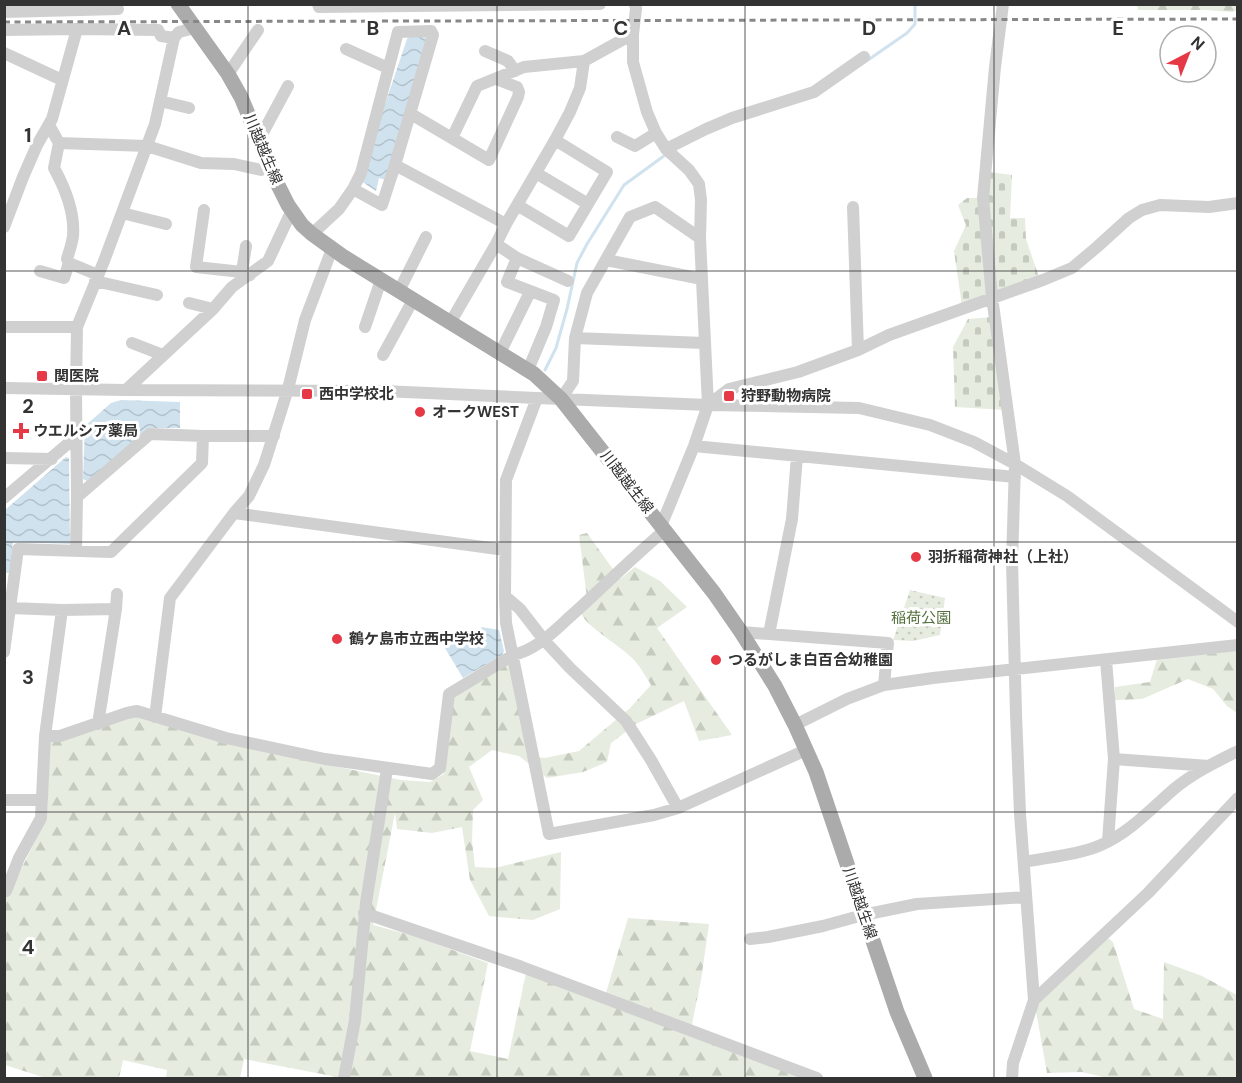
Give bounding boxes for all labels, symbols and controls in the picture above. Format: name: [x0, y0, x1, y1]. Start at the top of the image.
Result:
text: A: [117, 15, 131, 41]
text: B: [367, 15, 379, 41]
text: C: [614, 15, 628, 41]
text: D: [862, 15, 876, 41]
text: E: [1112, 15, 1124, 41]
north arrow: [1158, 24, 1218, 84]
text: N: [1186, 32, 1209, 55]
street label: 川越越生線: [239, 111, 287, 187]
text: 1: [24, 122, 32, 148]
place label: 関医院: [54, 366, 99, 386]
marker: 関医院: [35, 369, 49, 383]
place label: 西中学校北: [319, 384, 394, 404]
place label: 狩野動物病院: [741, 386, 831, 406]
marker: 西中学校北: [300, 387, 314, 401]
marker: 狩野動物病院: [722, 389, 736, 403]
text: 2: [22, 393, 34, 419]
place label: オークWEST: [432, 402, 519, 422]
marker: オークWEST: [413, 405, 427, 419]
place label: ウエルシア薬局: [33, 421, 138, 441]
marker: ウエルシア薬局: [14, 424, 28, 438]
street label: 川越越生線: [596, 446, 658, 518]
place label: 羽折稲荷神社（上社）: [928, 547, 1078, 567]
marker: 羽折稲荷神社（上社）: [909, 550, 923, 564]
park label: 稲荷公園: [891, 608, 951, 628]
place label: 鶴ケ島市立西中学校: [349, 629, 484, 649]
marker: 鶴ケ島市立西中学校: [330, 632, 344, 646]
place label: つるがしま白百合幼稚園: [728, 650, 893, 670]
marker: つるがしま白百合幼稚園: [709, 653, 723, 667]
text: 3: [22, 664, 34, 690]
street label: 川越越生線: [838, 864, 882, 942]
text: 4: [22, 934, 35, 960]

